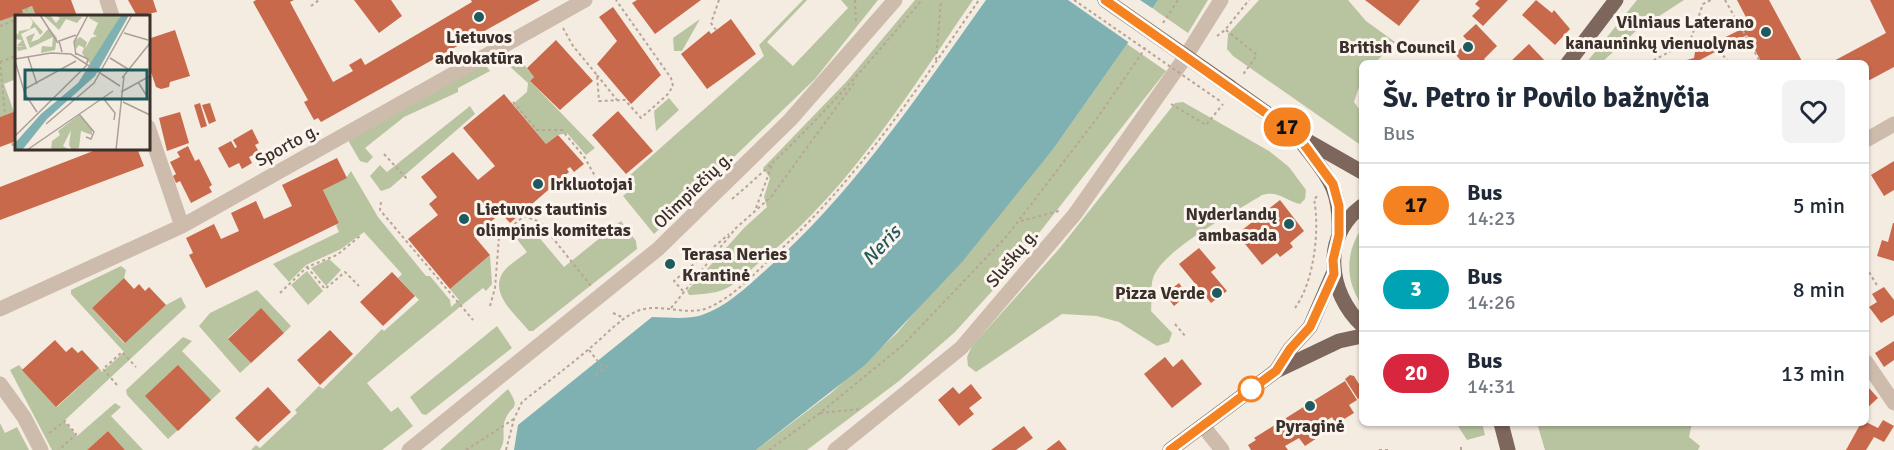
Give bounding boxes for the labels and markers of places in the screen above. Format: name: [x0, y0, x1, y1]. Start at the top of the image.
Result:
marker: Lietuvos advokatūra: [472, 10, 486, 24]
place label: Vilniaus Laterano kanauninkų vienuolynas: [1565, 11, 1754, 54]
marker: Vilniaus Laterano kanauninkų vienuolynas: [1759, 25, 1773, 39]
place label: Lietuvos advokatūra: [435, 26, 523, 69]
place label: British Council: [1339, 36, 1456, 58]
marker: British Council: [1461, 40, 1475, 54]
place label: Irkluotojai: [550, 173, 633, 195]
marker: Irkluotojai: [531, 177, 545, 191]
place label: Lietuvos tautinis olimpinis komitetas: [476, 198, 631, 241]
place label: Nyderlandų ambasada: [1186, 203, 1277, 246]
marker: Lietuvos tautinis olimpinis komitetas: [457, 212, 471, 226]
marker: Nyderlandų ambasada: [1282, 217, 1296, 231]
place label: Terasa Neries Krantinė: [682, 243, 787, 286]
marker: Terasa Neries Krantinė: [663, 257, 677, 271]
place label: Pizza Verde: [1115, 282, 1205, 304]
marker: Pizza Verde: [1210, 286, 1224, 300]
unlabelled marker: [1238, 376, 1264, 402]
marker: Pyraginė: [1303, 399, 1317, 413]
place label: Pyraginė: [1275, 415, 1345, 437]

